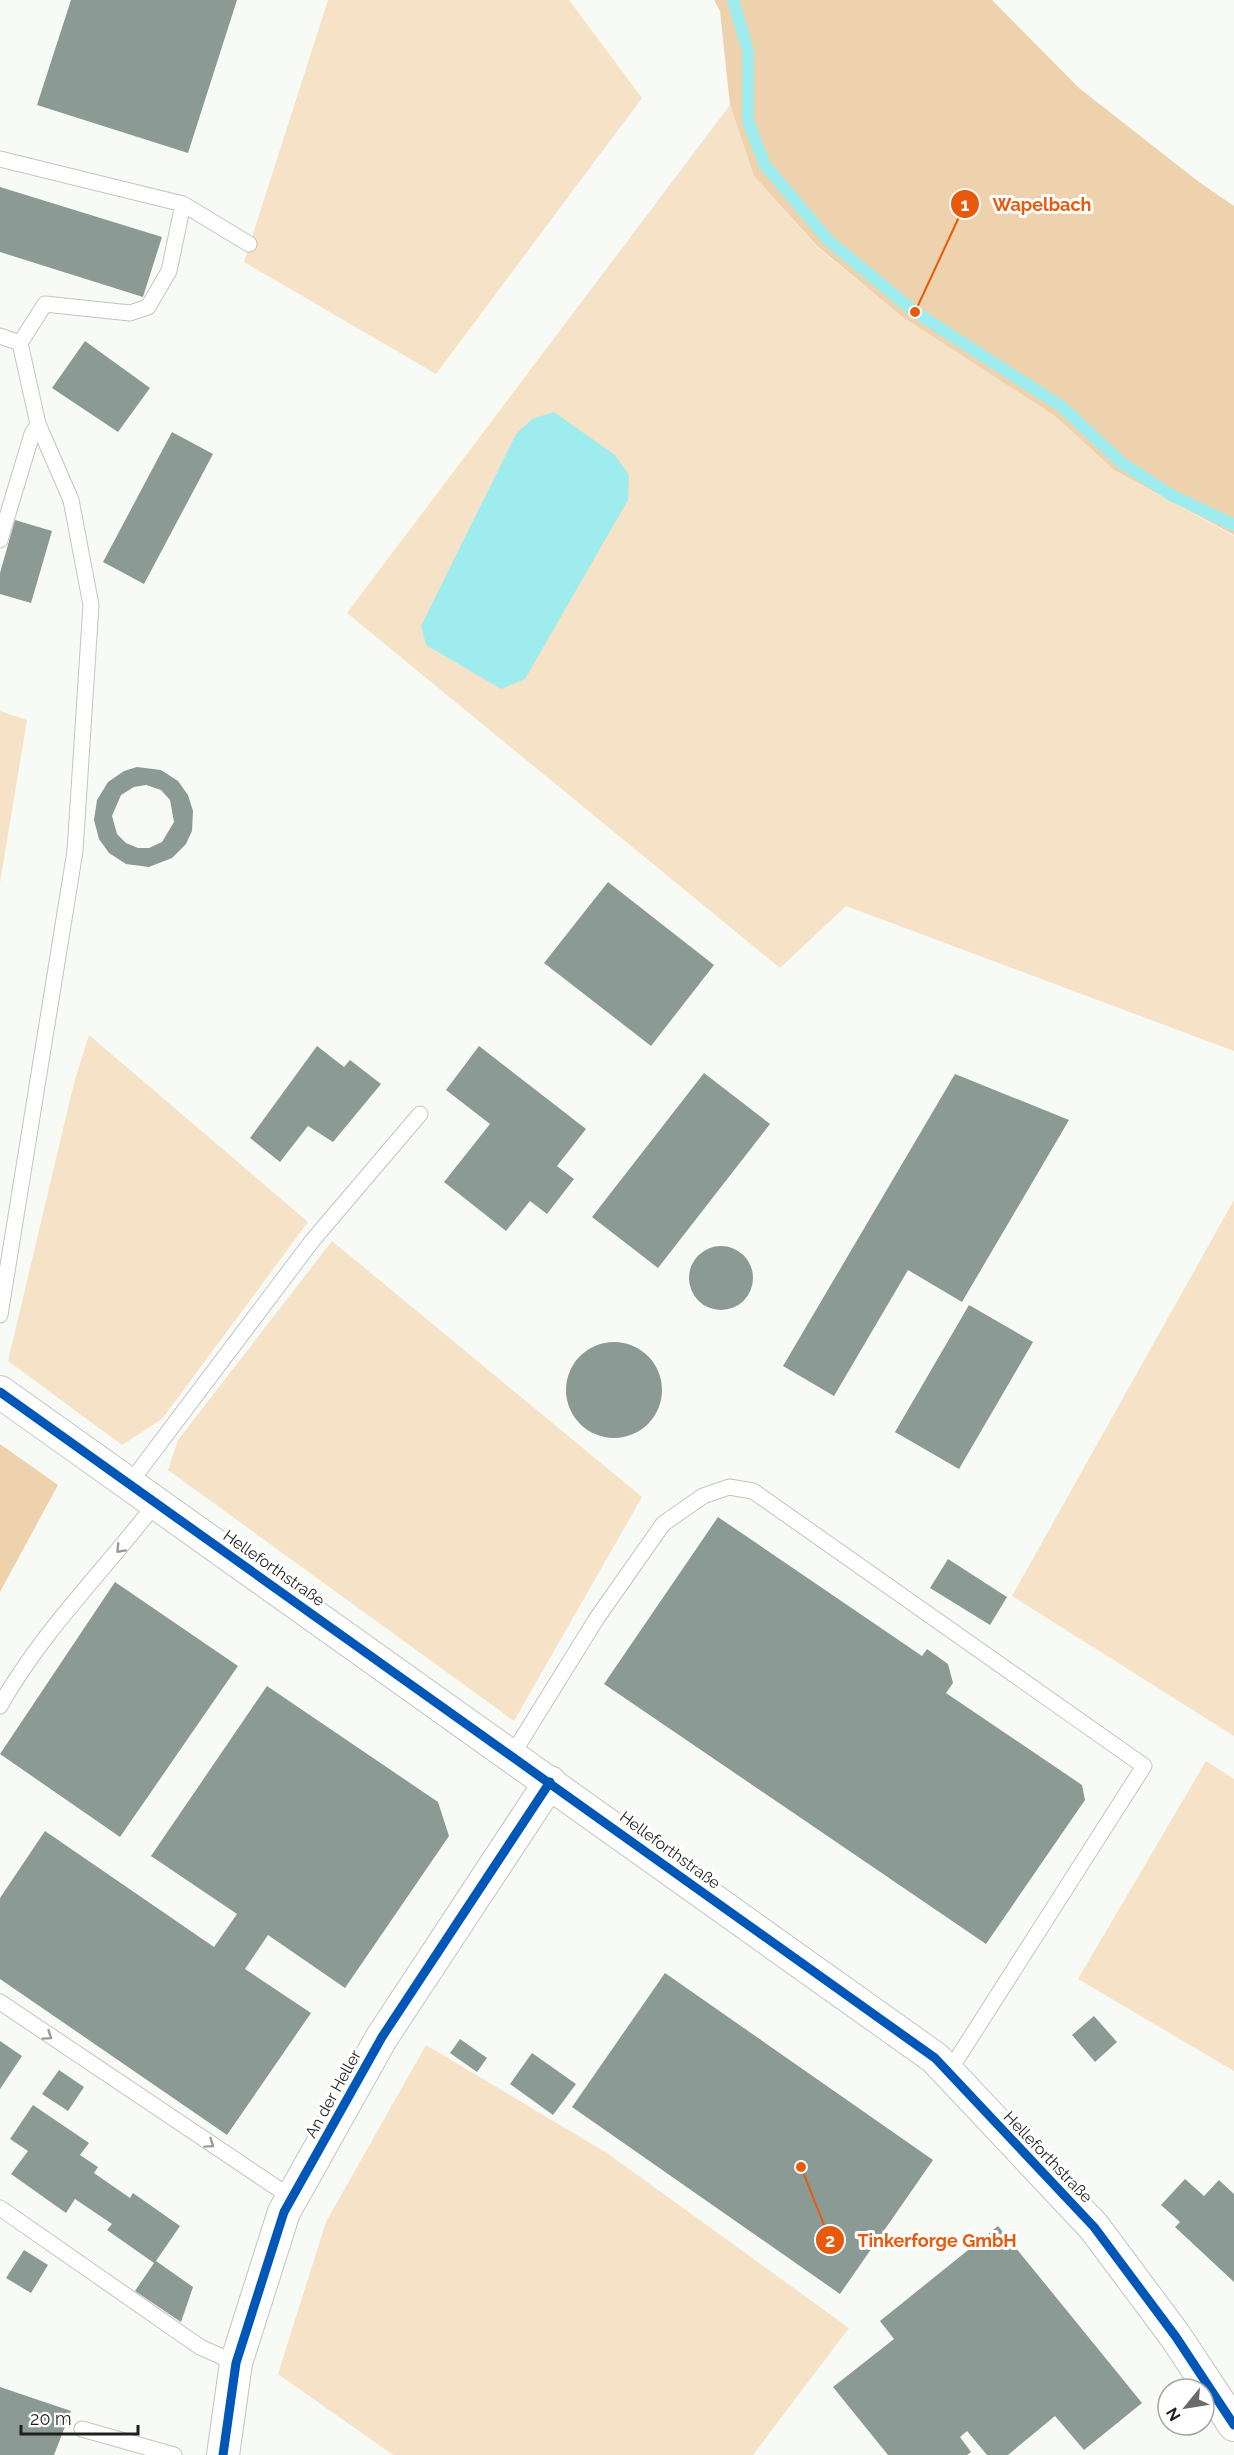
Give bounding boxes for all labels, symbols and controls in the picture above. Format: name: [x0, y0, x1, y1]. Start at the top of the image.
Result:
callout: Wapelbach: [950, 186, 1103, 222]
text: 1: [961, 194, 970, 215]
text: Wapelbach: [993, 194, 1091, 215]
street label: Helleforthstraße: [220, 1526, 328, 1610]
one-way arrow: [116, 1542, 127, 1553]
street label: Helleforthstraße: [616, 1807, 724, 1893]
one-way arrow: [42, 2028, 52, 2040]
street label: An der Heller: [301, 2046, 365, 2141]
street label: Helleforthstraße: [1000, 2107, 1096, 2207]
one-way arrow: [204, 2136, 214, 2148]
callout: Tinkerforge GmbH: [815, 2222, 1029, 2258]
text: 2: [825, 2230, 835, 2251]
text: Tinkerforge GmbH: [857, 2230, 1017, 2251]
north arrow: [1156, 2377, 1216, 2437]
scale bar: [21, 2398, 138, 2436]
text: N: [1162, 2404, 1185, 2424]
text: 20 m: [30, 2408, 72, 2429]

